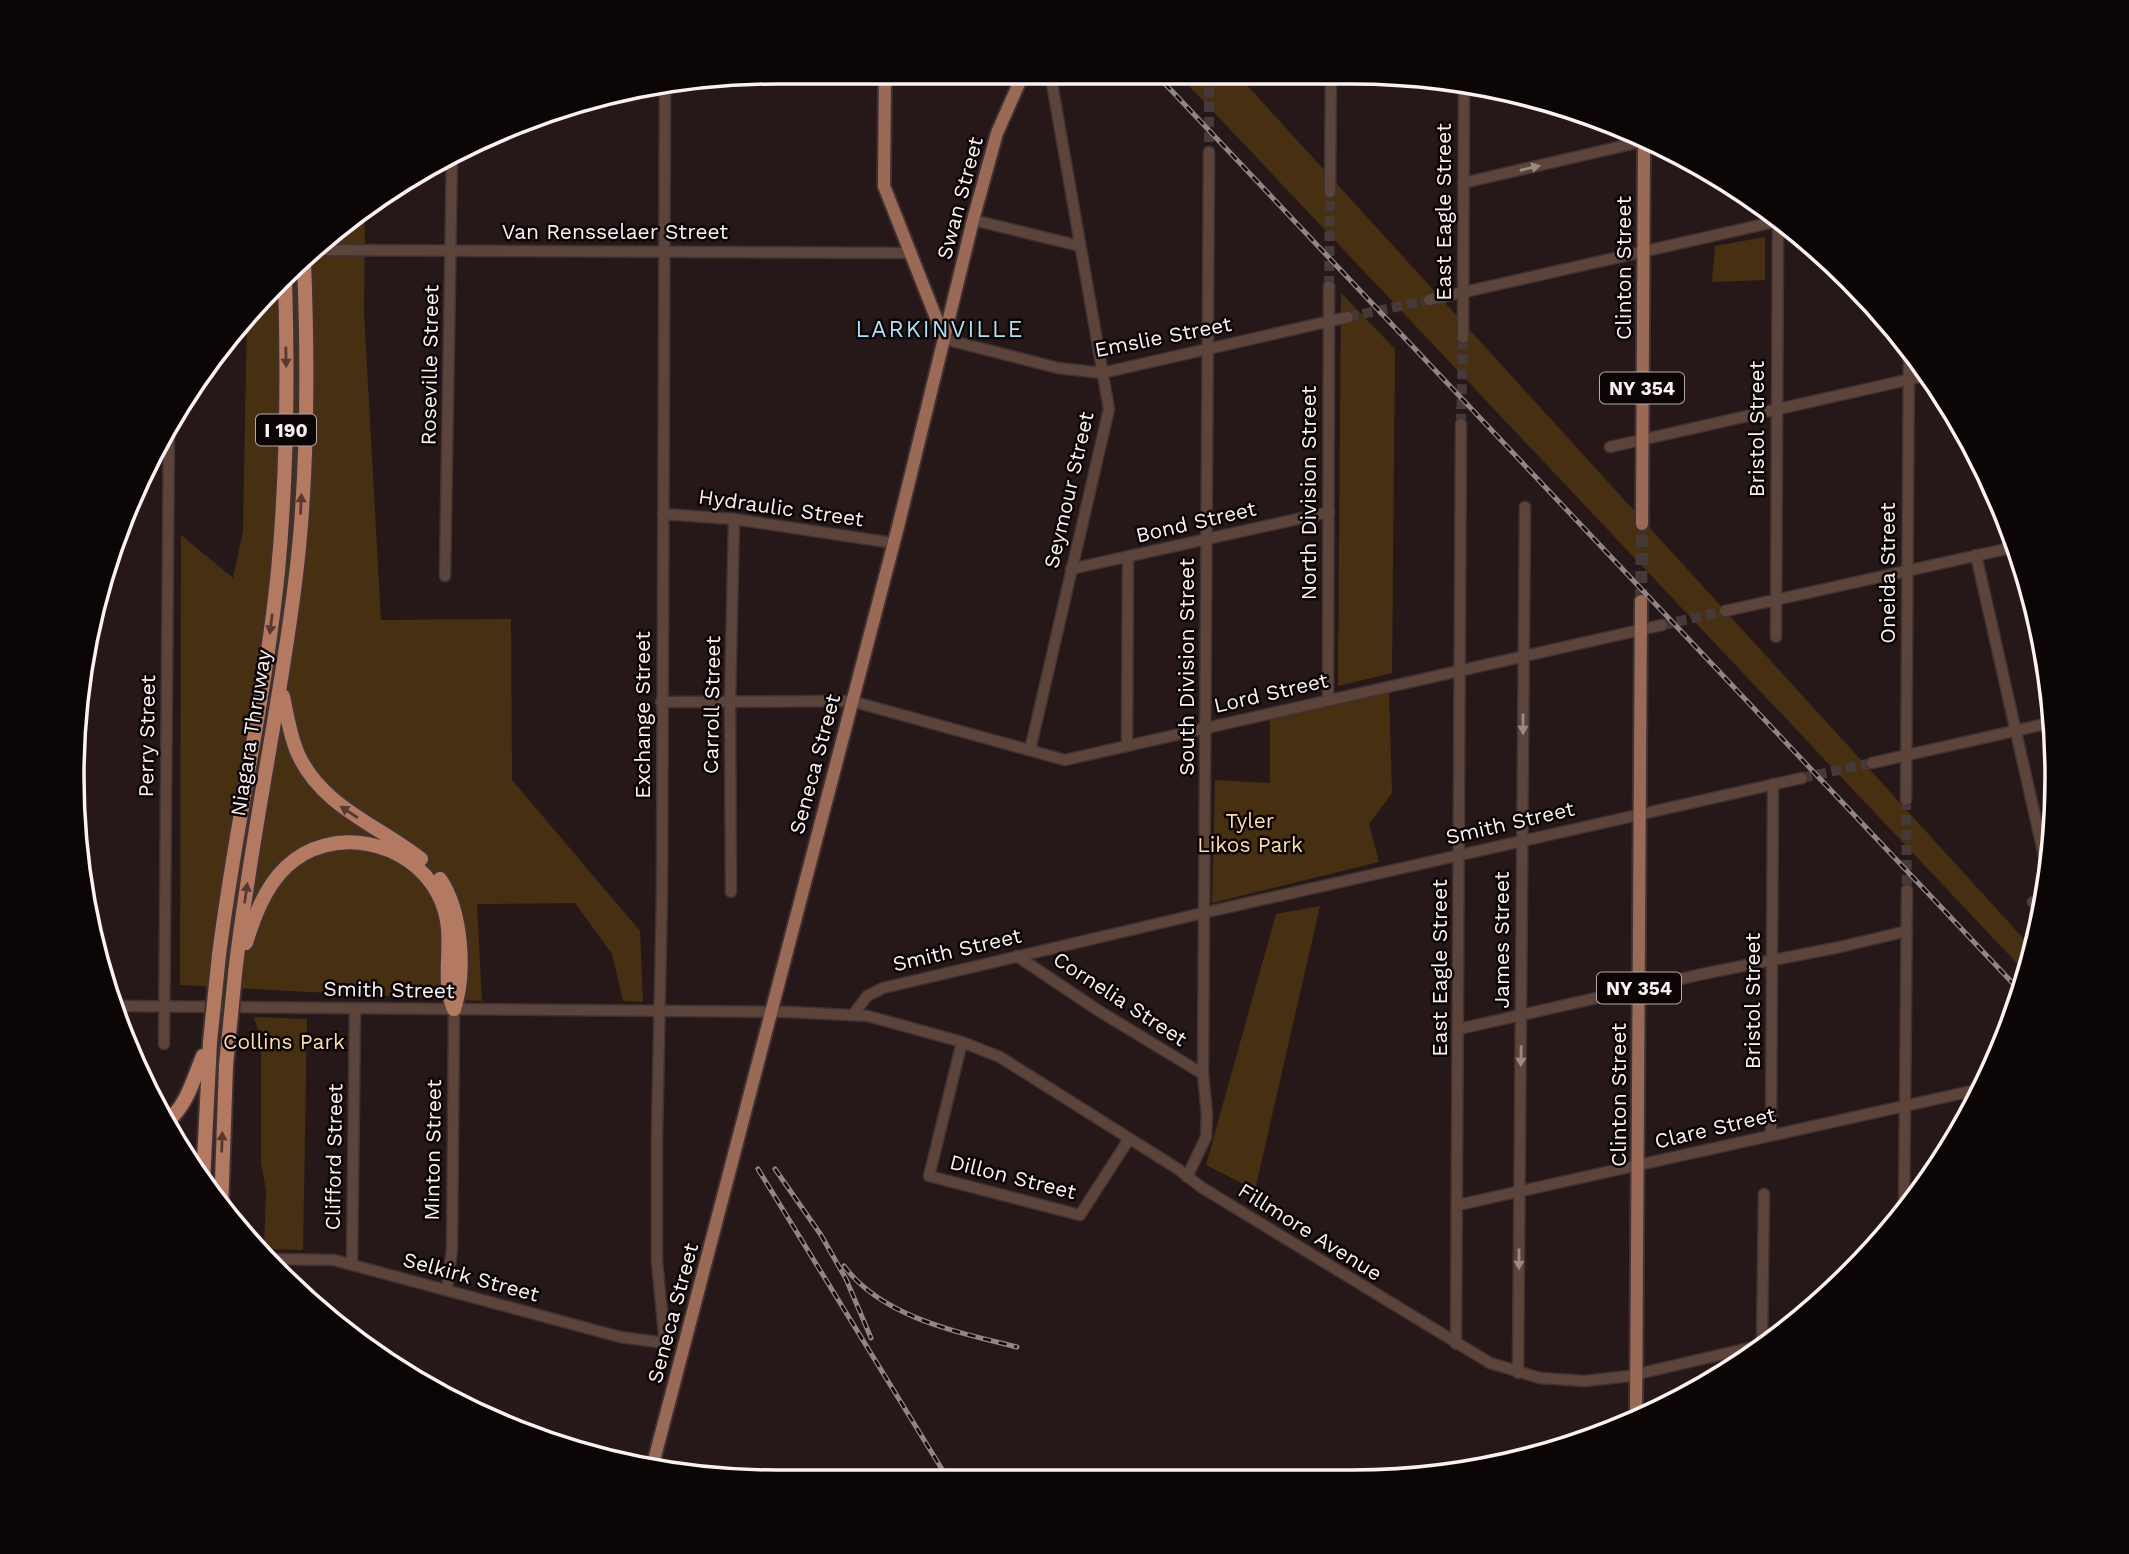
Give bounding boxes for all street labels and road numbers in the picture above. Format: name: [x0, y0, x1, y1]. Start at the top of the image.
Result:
street label: East Eagle Street: [1431, 123, 1456, 301]
street label: Swan Street: [931, 134, 988, 262]
street label: Clinton Street: [1611, 196, 1636, 340]
street label: Van Rensselaer Street: [502, 219, 728, 244]
street label: Roseville Street: [416, 284, 443, 446]
street label: Emslie Street: [1092, 311, 1234, 362]
street label: Bristol Street: [1744, 361, 1769, 497]
road number: NY 354: [1600, 372, 1684, 404]
street label: North Division Street: [1296, 386, 1321, 600]
street label: Seymour Street: [1038, 409, 1099, 571]
road number: I 190: [256, 414, 316, 446]
street label: Hydraulic Street: [697, 484, 866, 532]
street label: Bond Street: [1133, 495, 1259, 548]
street label: Oneida Street: [1875, 502, 1900, 644]
street label: South Division Street: [1174, 558, 1199, 776]
street label: Exchange Street: [630, 631, 655, 799]
street label: Carroll Street: [698, 635, 725, 774]
street label: Niagara Thruway: [225, 648, 276, 818]
street label: Lord Street: [1211, 667, 1331, 718]
street label: Perry Street: [133, 674, 160, 797]
street label: Seneca Street: [784, 691, 845, 837]
street label: Smith Street: [1443, 796, 1577, 849]
street label: James Street: [1489, 871, 1514, 1008]
street label: East Eagle Street: [1427, 879, 1452, 1057]
street label: Smith Street: [890, 923, 1024, 976]
street label: Bristol Street: [1740, 933, 1765, 1069]
street label: Cornelia Street: [1049, 946, 1192, 1051]
road number: NY 354: [1597, 972, 1681, 1004]
street label: Smith Street: [323, 976, 455, 1003]
street label: Clinton Street: [1606, 1023, 1631, 1167]
street label: Minton Street: [419, 1079, 446, 1221]
street label: Clifford Street: [320, 1083, 347, 1231]
street label: Clare Street: [1652, 1101, 1778, 1154]
street label: Dillon Street: [947, 1149, 1079, 1204]
street label: Fillmore Avenue: [1234, 1177, 1387, 1286]
street label: Seneca Street: [642, 1240, 703, 1386]
street label: Selkirk Street: [400, 1246, 542, 1307]

